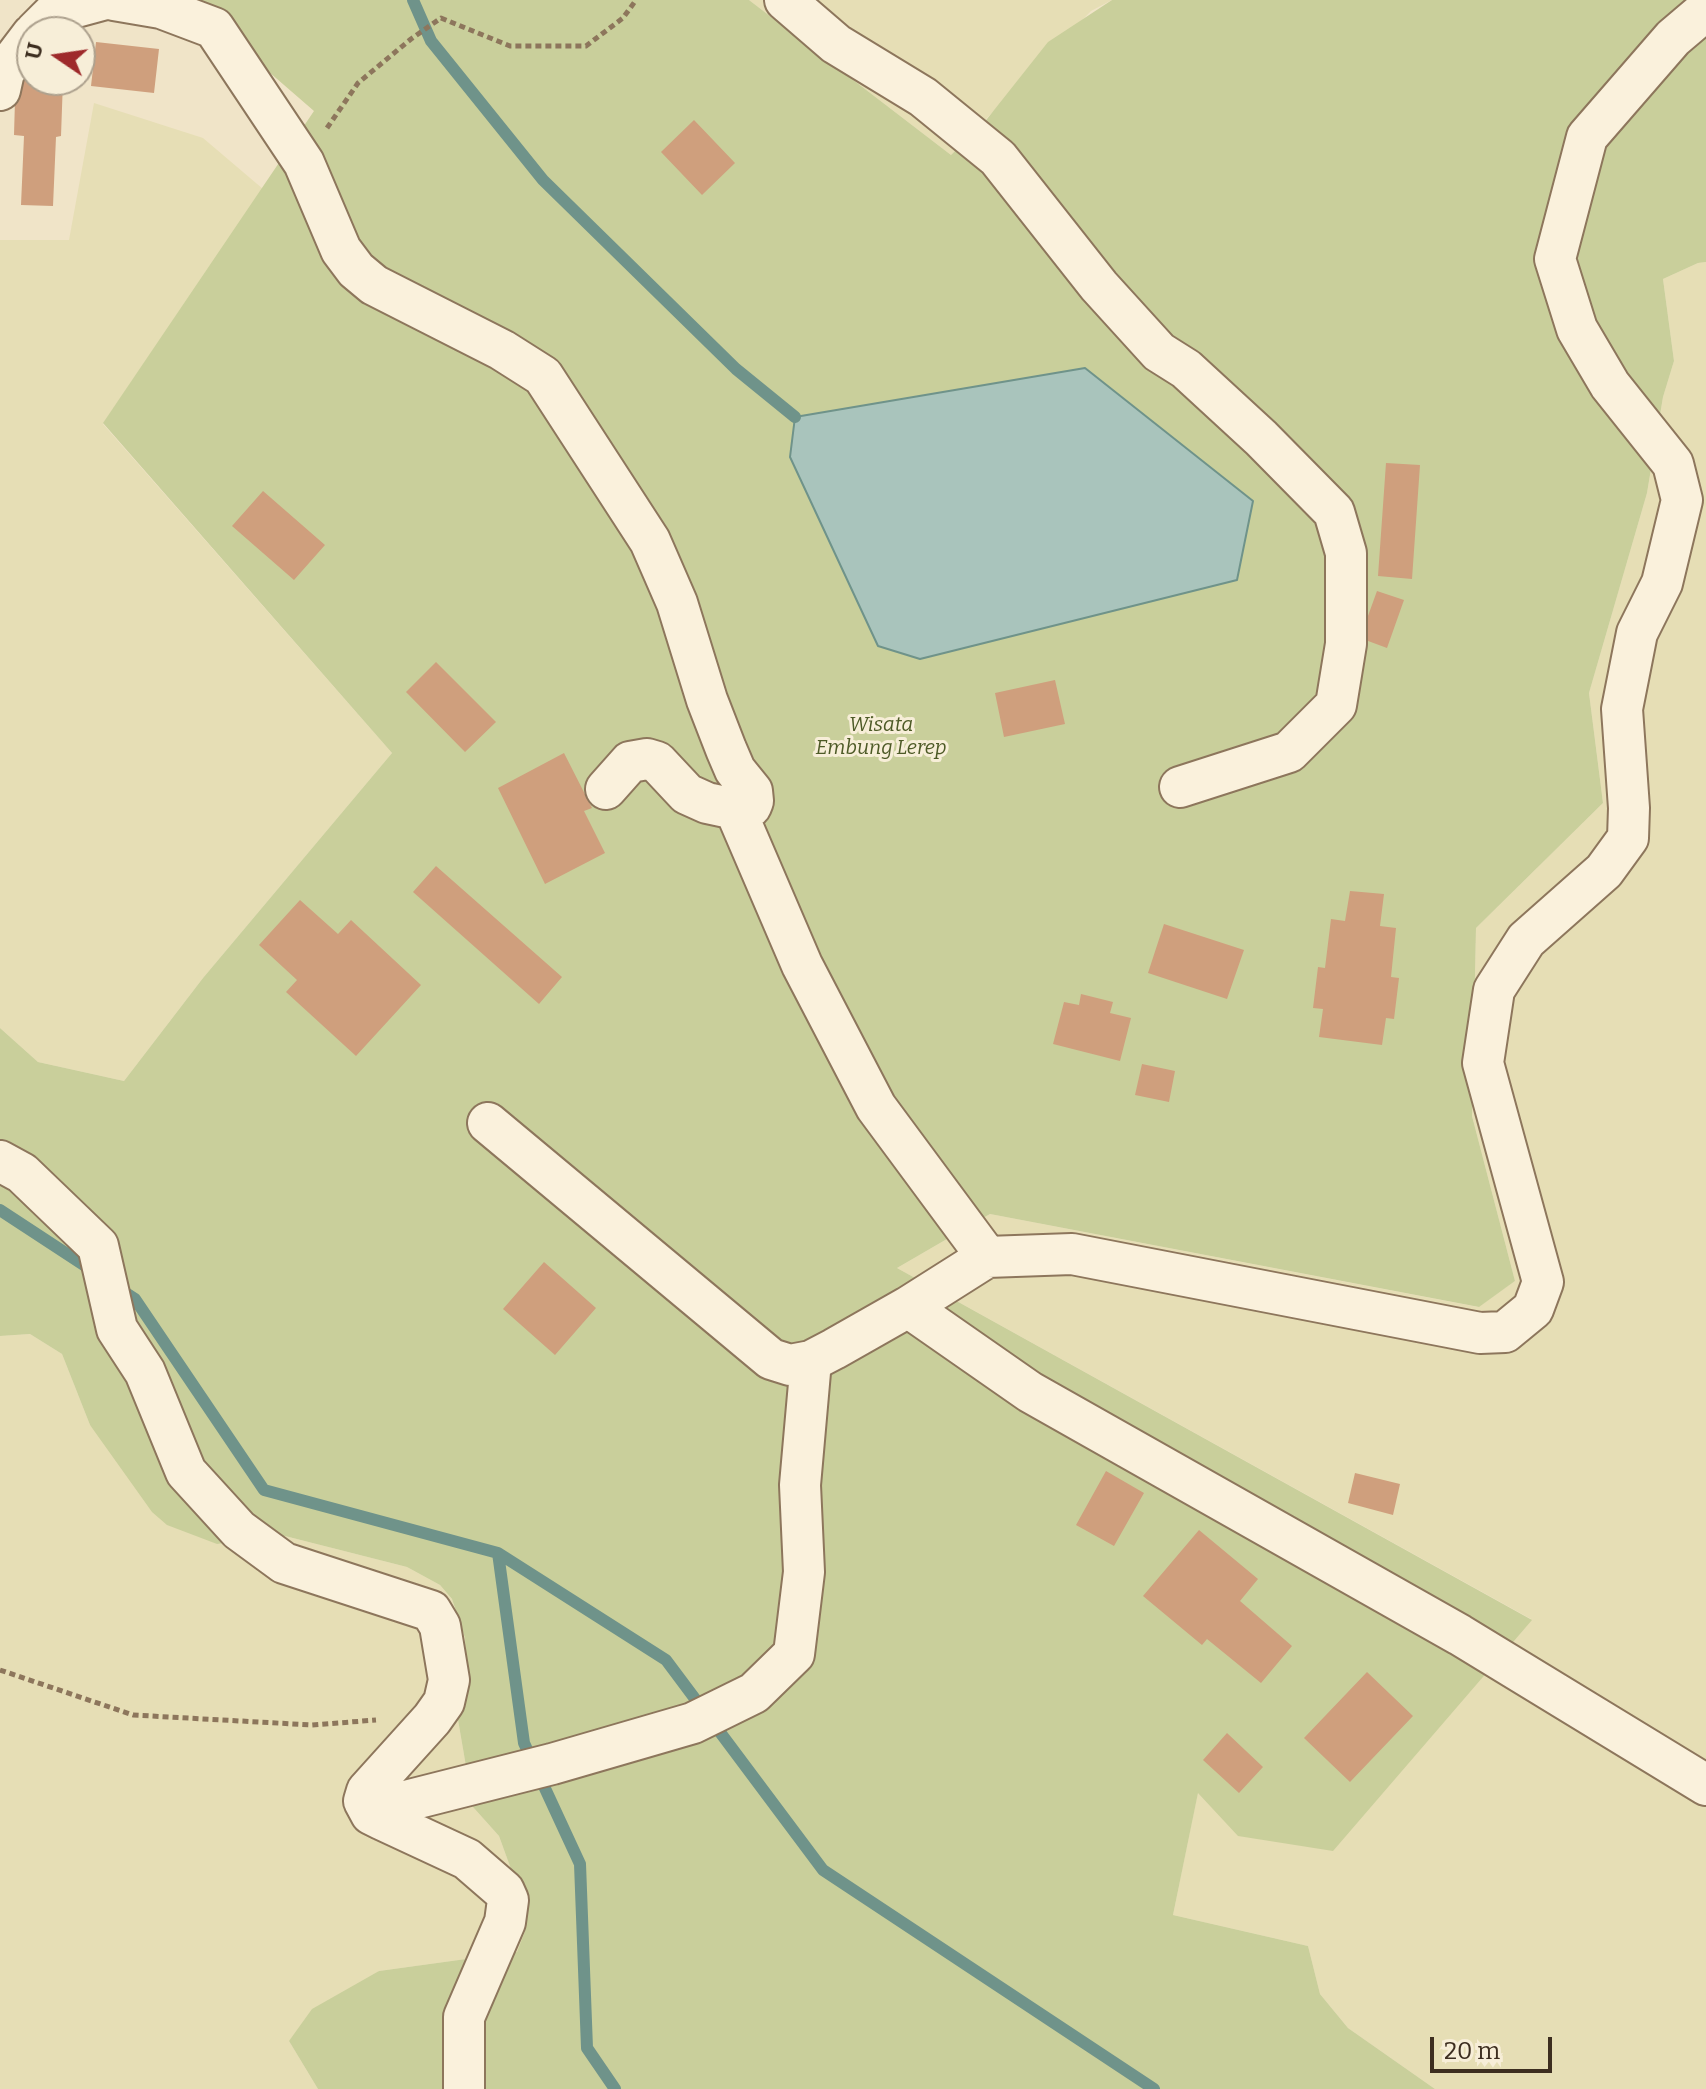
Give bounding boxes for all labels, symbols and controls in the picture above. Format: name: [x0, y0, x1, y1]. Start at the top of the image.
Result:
north arrow: [16, 16, 96, 96]
text: U: [19, 40, 49, 62]
park label: Wisata Embung Lerep: [816, 713, 946, 760]
scale bar: [1434, 2021, 1556, 2071]
text: 20 m: [1444, 2037, 1500, 2065]

